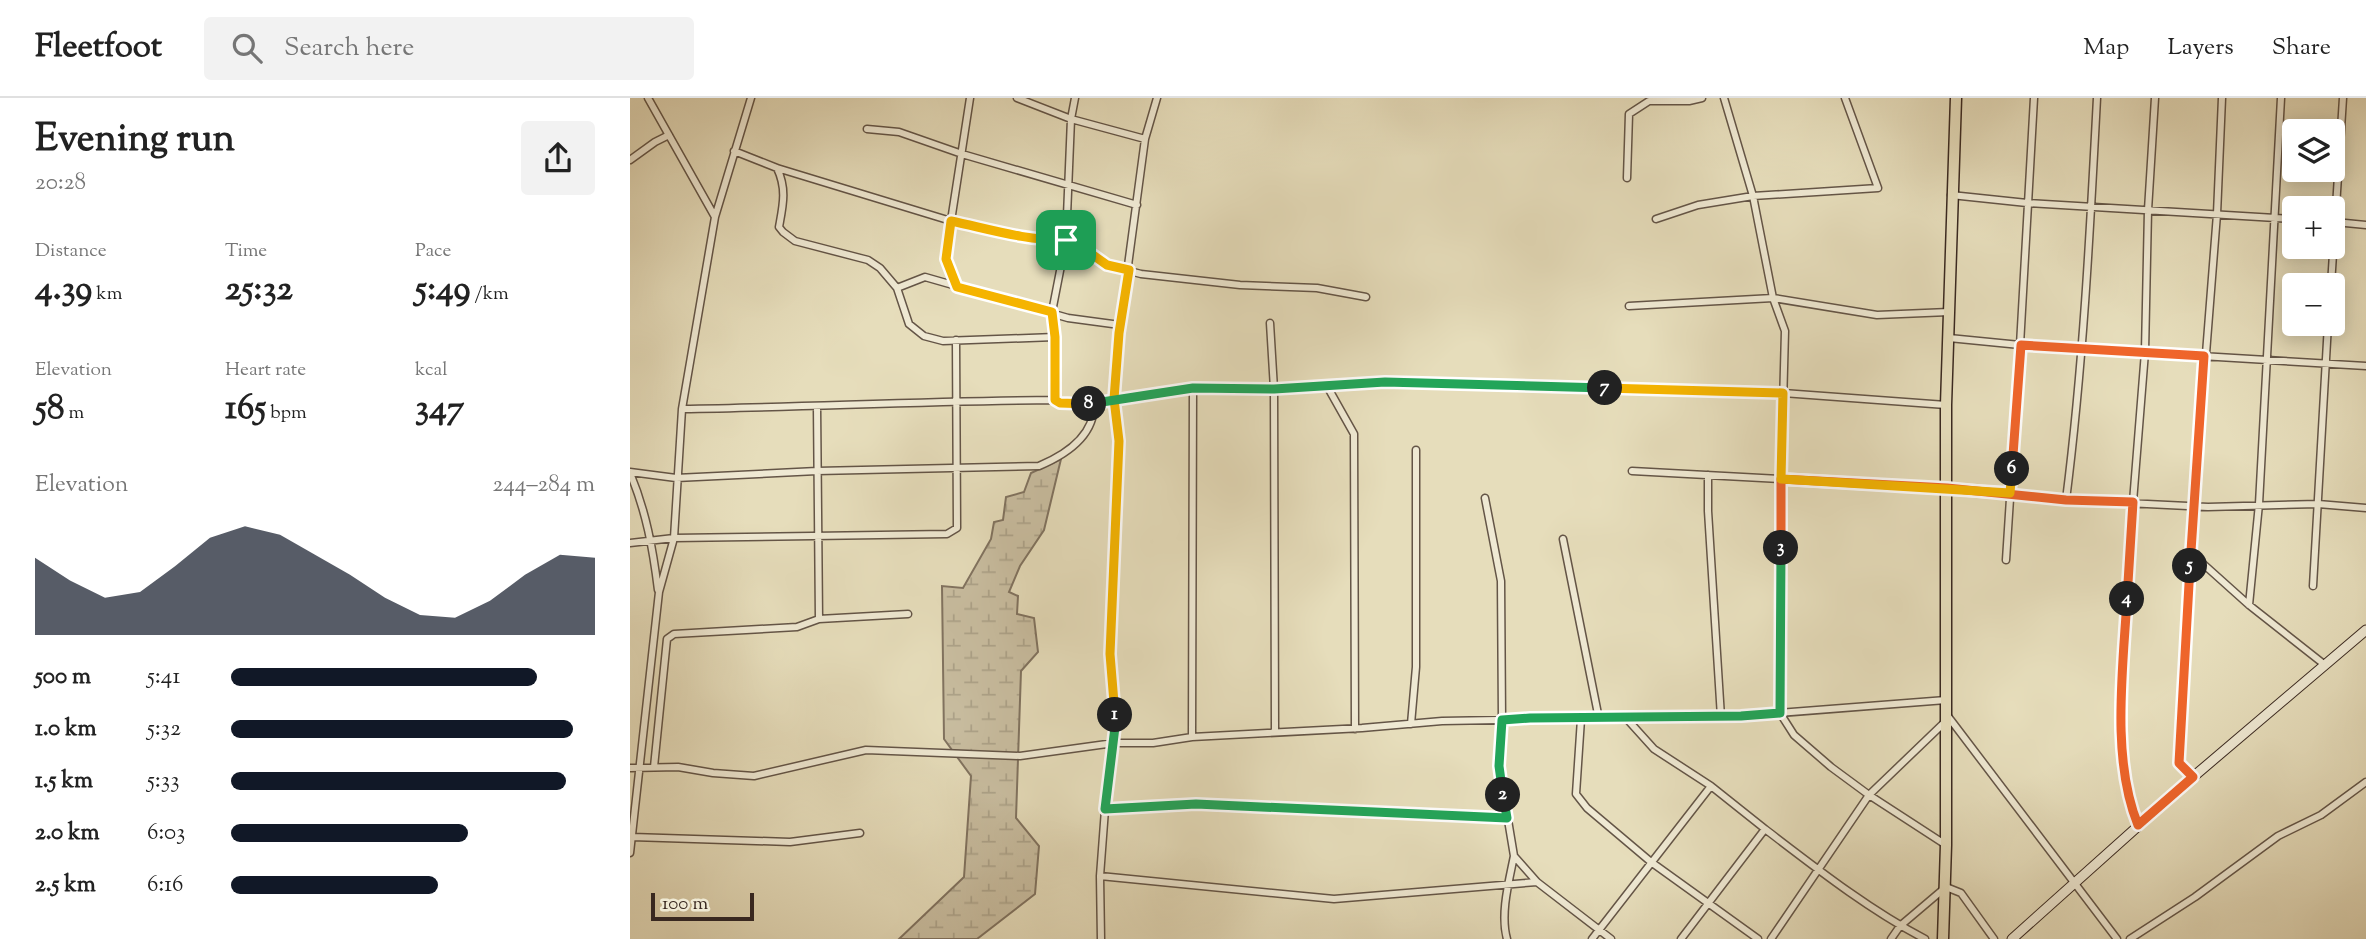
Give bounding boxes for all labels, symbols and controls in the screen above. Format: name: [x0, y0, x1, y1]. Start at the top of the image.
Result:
search box: [204, 17, 694, 80]
text: Fleetfoot: [35, 24, 162, 72]
icon: search: [228, 29, 266, 67]
text: Search here: [284, 30, 414, 67]
text: Map: [2083, 31, 2129, 65]
text: Layers: [2167, 31, 2234, 65]
text: Share: [2272, 31, 2331, 65]
text: Evening run: [35, 114, 235, 168]
map controls: [2282, 119, 2345, 336]
button: layers: [2282, 119, 2345, 182]
button: share: [521, 121, 595, 195]
text: 20:28: [35, 167, 86, 200]
button: +: [2282, 196, 2345, 259]
pin: [1036, 210, 1096, 270]
icon: arrive: [1047, 221, 1085, 259]
text: Distance: [35, 238, 107, 265]
text: Time: [225, 238, 267, 265]
text: Pace: [415, 238, 451, 265]
text: 4.39: [35, 265, 92, 316]
text: 25:32: [225, 265, 293, 316]
text: 5:49: [415, 265, 470, 316]
button: −: [2282, 273, 2345, 336]
text: km: [92, 281, 122, 308]
text: /km: [470, 281, 509, 308]
text: Elevation: [35, 357, 112, 384]
text: Heart rate: [225, 357, 306, 384]
text: kcal: [415, 357, 448, 384]
pin: 7: [1588, 370, 1622, 406]
text: 7: [1600, 374, 1609, 401]
text: 58: [35, 384, 64, 435]
text: 165: [225, 384, 266, 435]
text: 347: [415, 384, 464, 435]
pin: 8: [1072, 386, 1106, 422]
text: 8: [1084, 390, 1093, 417]
text: m: [64, 400, 84, 427]
text: bpm: [266, 400, 307, 427]
pin: 6: [1994, 452, 2030, 486]
text: 6: [2007, 455, 2016, 482]
text: Elevation: [35, 469, 128, 502]
text: 244–284 m: [492, 469, 595, 502]
pin: 3: [1764, 531, 1798, 566]
text: 3: [1777, 534, 1784, 561]
pin: 5: [2172, 548, 2208, 584]
text: 5: [2186, 552, 2193, 579]
pin: 4: [2110, 582, 2144, 616]
text: 4: [2122, 585, 2131, 612]
text: 500 m: [35, 661, 91, 694]
text: 5:41: [147, 661, 180, 694]
pin: 1: [1098, 698, 1133, 732]
text: 1: [1111, 701, 1118, 728]
text: 1.0 km: [35, 713, 97, 746]
text: 5:32: [147, 713, 181, 746]
text: 1.5 km: [35, 765, 93, 798]
text: 5:33: [147, 765, 179, 798]
pin: 2: [1486, 778, 1520, 812]
text: 2: [1498, 781, 1507, 808]
text: 2.0 km: [35, 817, 100, 850]
text: 6:03: [147, 817, 185, 850]
text: 2.5 km: [35, 869, 96, 902]
text: 6:16: [147, 869, 183, 902]
scale bar: [651, 890, 754, 922]
text: 100 m: [662, 891, 708, 918]

